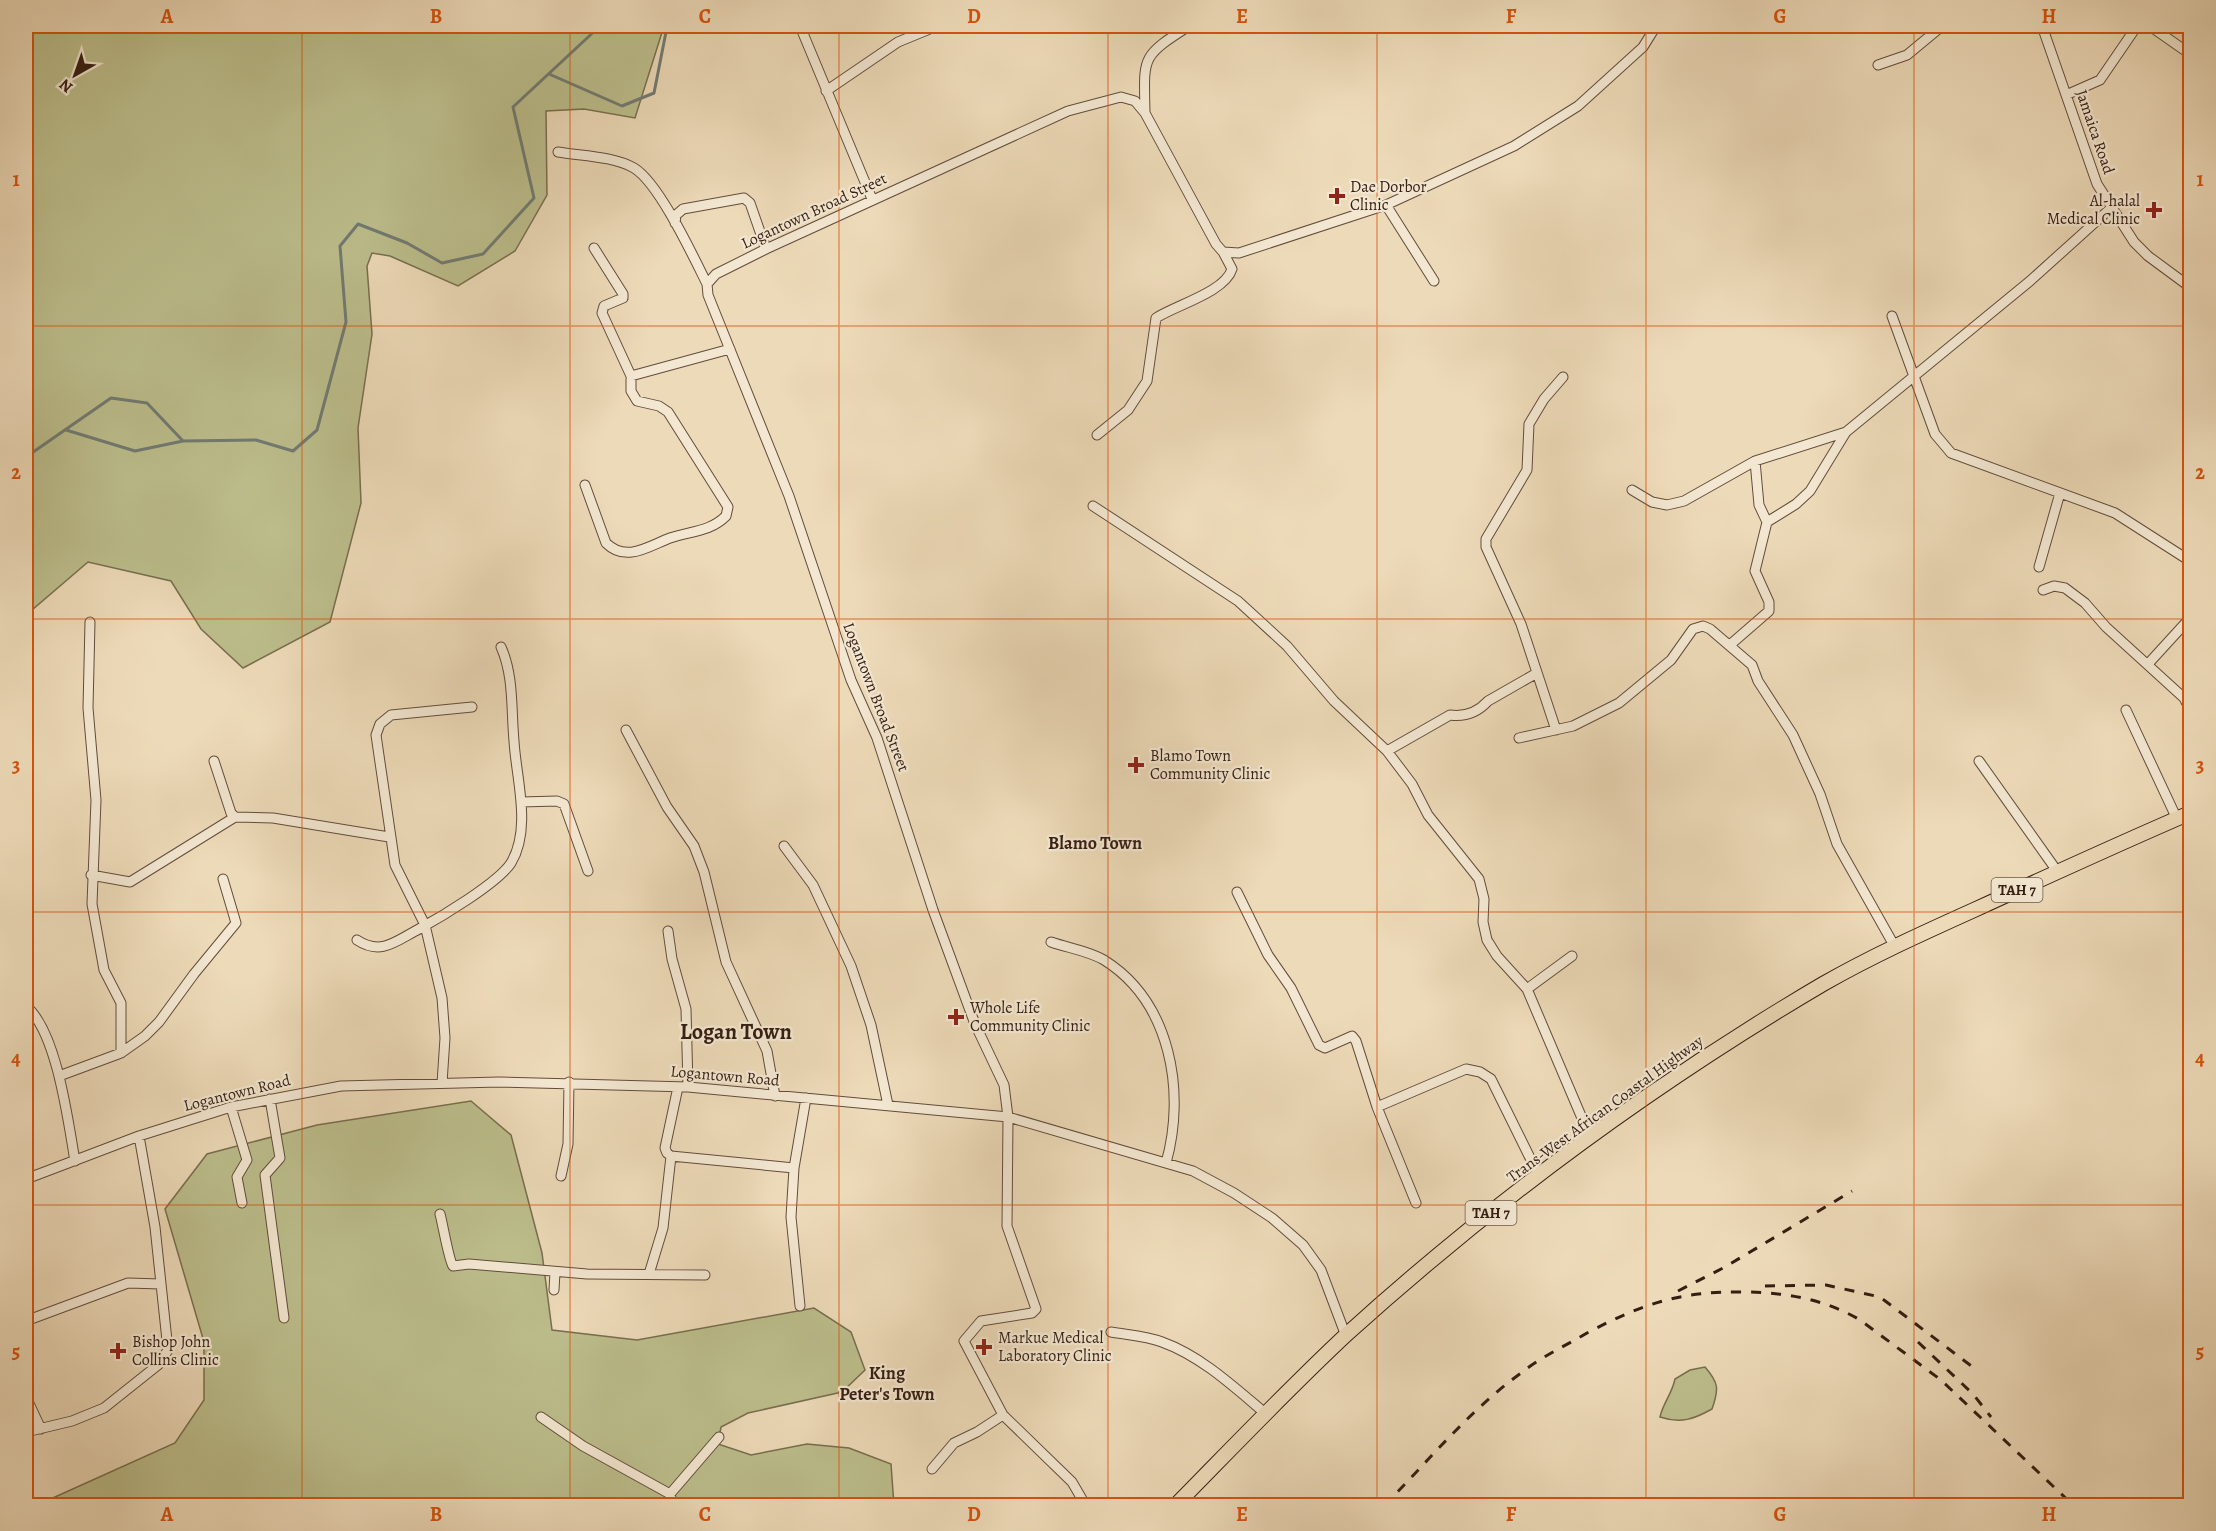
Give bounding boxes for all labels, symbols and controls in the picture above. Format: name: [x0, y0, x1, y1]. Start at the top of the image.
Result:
text: A: [160, 3, 174, 30]
text: B: [430, 3, 442, 30]
text: C: [699, 3, 711, 30]
text: D: [967, 3, 981, 30]
text: E: [1236, 3, 1248, 30]
text: F: [1506, 3, 1517, 30]
text: G: [1773, 3, 1787, 30]
text: H: [2042, 3, 2057, 30]
north arrow: [45, 45, 105, 105]
text: N: [54, 73, 78, 98]
street label: Jamaica Road: [2070, 87, 2120, 178]
text: 1: [12, 166, 20, 193]
text: 1: [2196, 166, 2204, 193]
street label: Logantown Broad Street: [738, 168, 890, 254]
place label: Dae Dorbor Clinic: [1350, 176, 1427, 216]
marker: Dae Dorbor Clinic: [1328, 187, 1346, 205]
place label: Al-halal Medical Clinic: [2047, 190, 2140, 230]
marker: Al-halal Medical Clinic: [2145, 201, 2163, 219]
text: 2: [11, 459, 21, 486]
text: 2: [2195, 459, 2205, 486]
street label: Logantown Broad Street: [837, 619, 915, 775]
place label: Blamo Town Community Clinic: [1150, 745, 1271, 785]
text: 3: [12, 752, 20, 779]
text: 3: [2196, 752, 2204, 779]
marker: Blamo Town Community Clinic: [1127, 756, 1145, 774]
district label: Blamo Town: [1048, 831, 1142, 855]
road number: TAH 7: [1992, 878, 2042, 902]
place label: Whole Life Community Clinic: [969, 997, 1091, 1037]
marker: Whole Life Community Clinic: [947, 1008, 965, 1026]
district label: Logan Town: [680, 1017, 792, 1047]
street label: Trans-West African Coastal Highway: [1502, 1030, 1708, 1188]
text: 4: [11, 1045, 21, 1072]
text: 4: [2195, 1045, 2205, 1072]
street label: Logantown Road: [669, 1060, 781, 1092]
street label: Logantown Road: [181, 1069, 293, 1117]
road number: TAH 7: [1466, 1201, 1516, 1225]
place label: Markue Medical Laboratory Clinic: [998, 1327, 1112, 1367]
place label: Bishop John Collins Clinic: [132, 1331, 219, 1371]
text: 5: [12, 1338, 20, 1365]
marker: Markue Medical Laboratory Clinic: [975, 1338, 993, 1356]
text: 5: [2196, 1338, 2204, 1365]
marker: Bishop John Collins Clinic: [109, 1342, 127, 1360]
district label: King Peter's Town: [839, 1361, 935, 1406]
text: A: [160, 1501, 174, 1528]
text: B: [430, 1501, 442, 1528]
text: C: [699, 1501, 711, 1528]
text: D: [967, 1501, 981, 1528]
text: E: [1236, 1501, 1248, 1528]
text: F: [1506, 1501, 1517, 1528]
text: G: [1773, 1501, 1787, 1528]
text: H: [2042, 1501, 2057, 1528]

